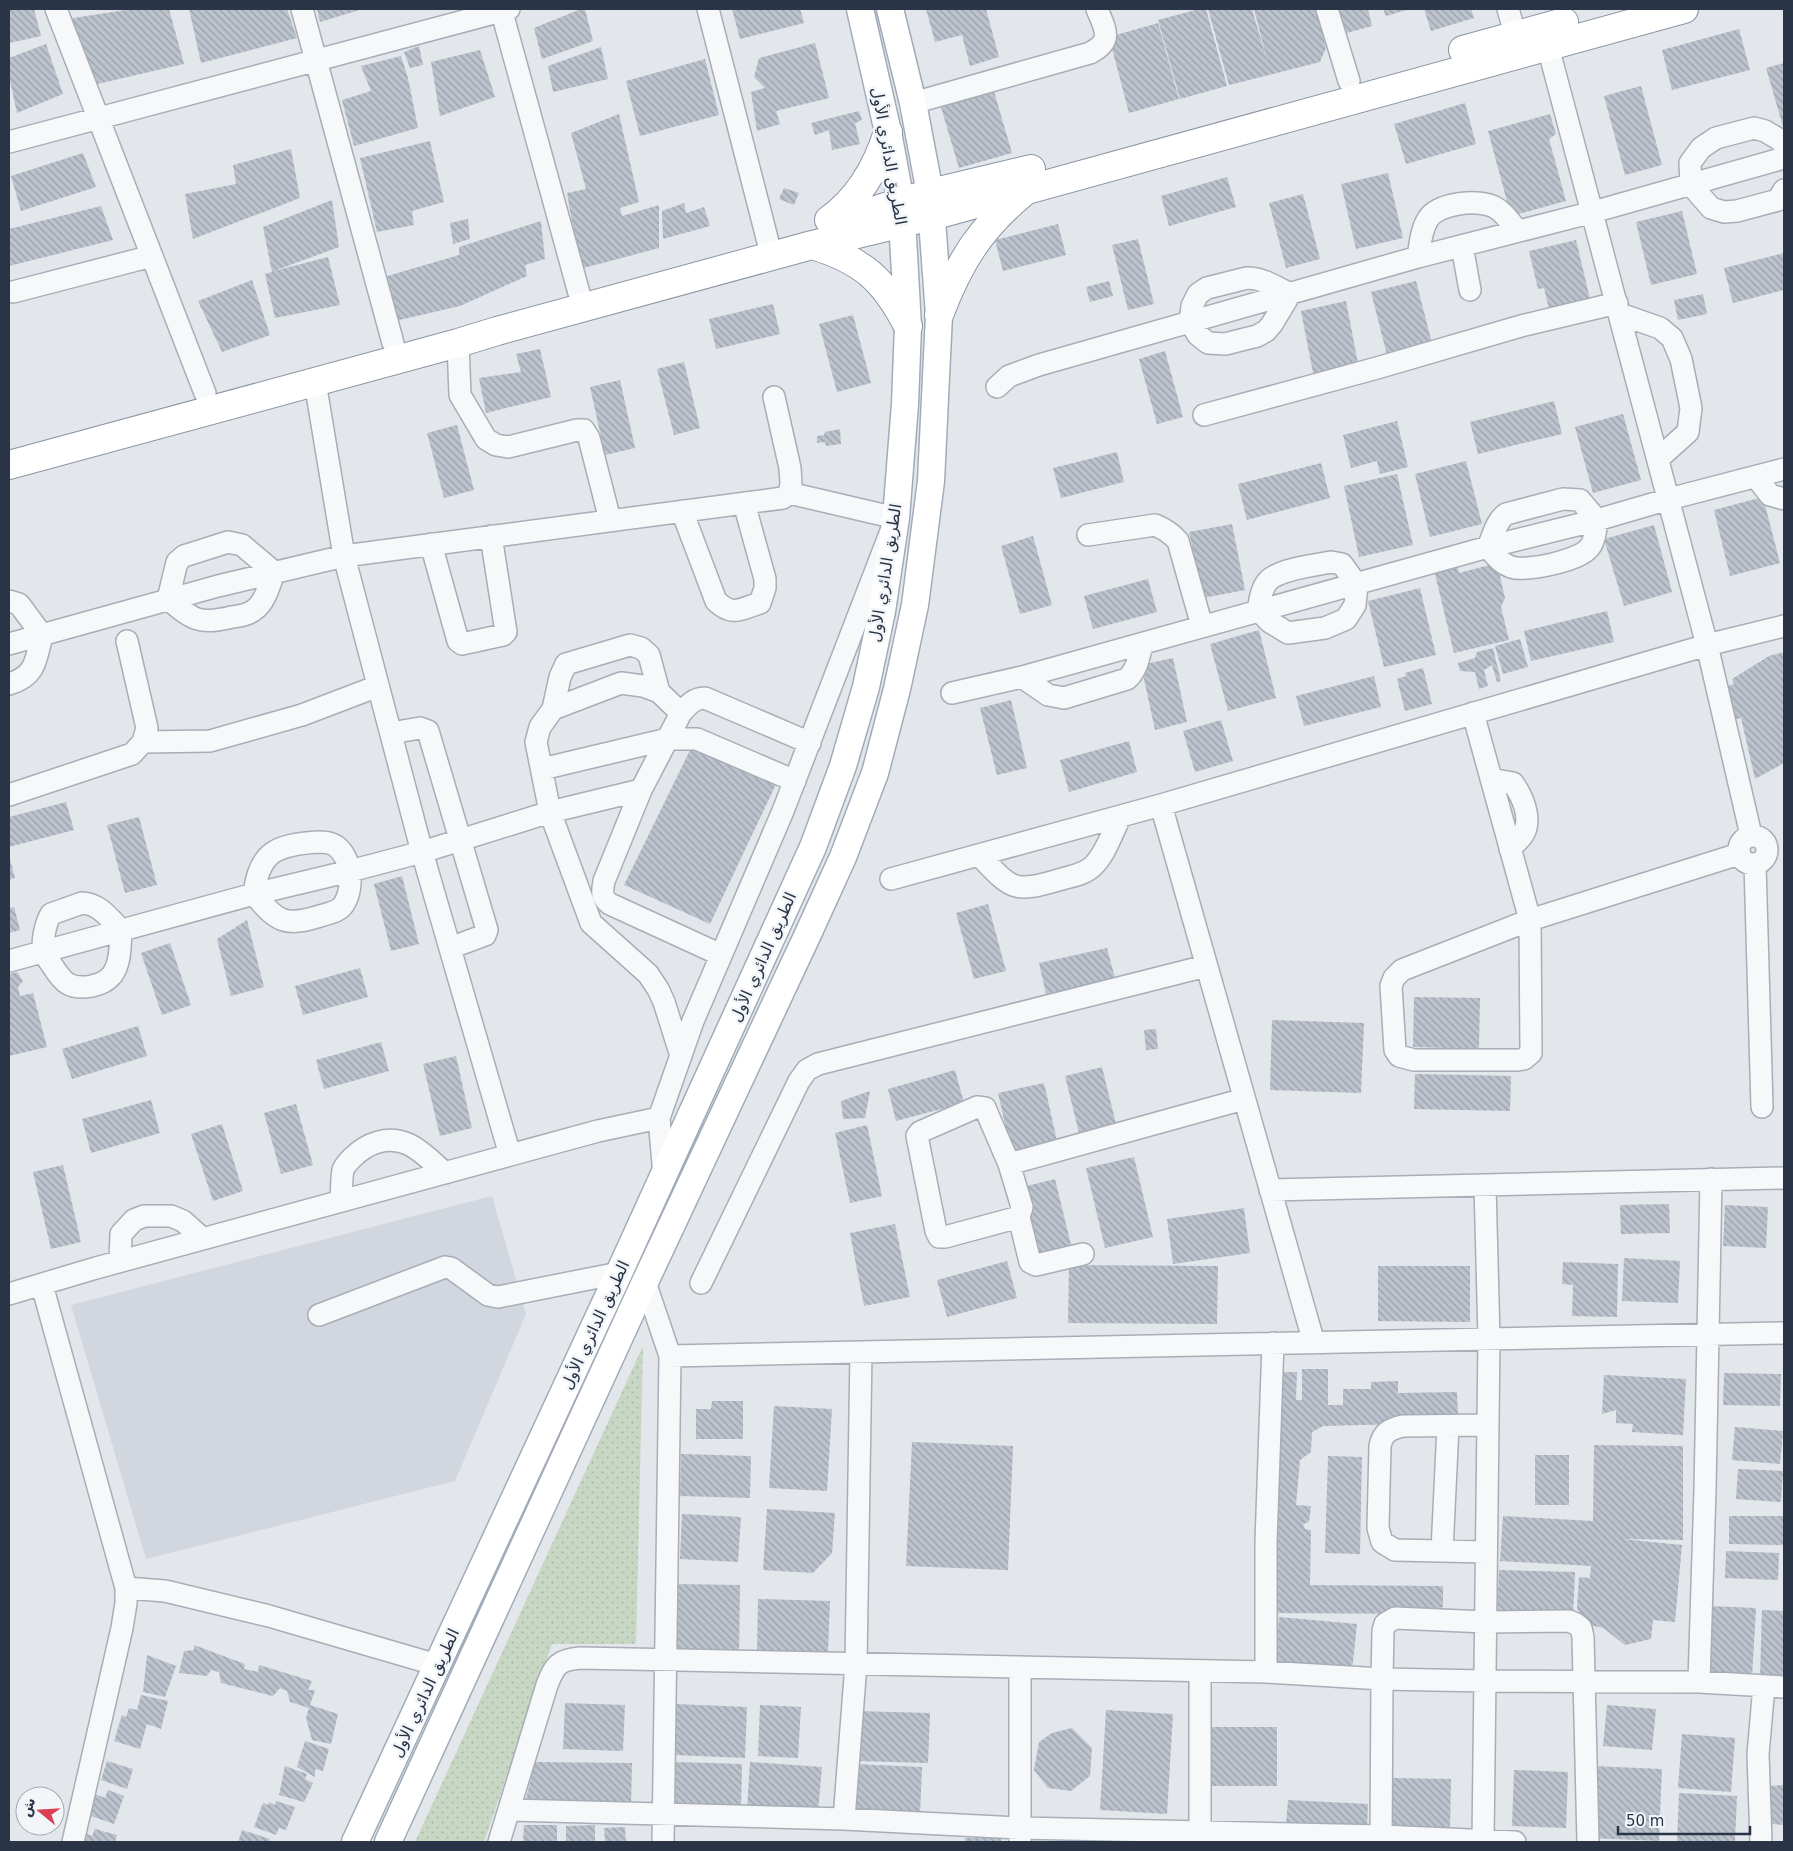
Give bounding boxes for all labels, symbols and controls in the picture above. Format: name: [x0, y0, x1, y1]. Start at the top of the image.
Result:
street label: الطريق الدائري الأول: [866, 85, 912, 227]
street label: الطريق الدائري الأول: [864, 502, 906, 644]
street label: الطريق الدائري الأول: [725, 889, 801, 1025]
street label: الطريق الدائري الأول: [556, 1257, 634, 1393]
street label: الطريق الدائري الأول: [386, 1625, 464, 1761]
north arrow: [15, 1786, 65, 1836]
text: ش: [17, 1795, 38, 1819]
scale bar: [1618, 1804, 1750, 1836]
text: 50 m: [1626, 1812, 1664, 1830]

